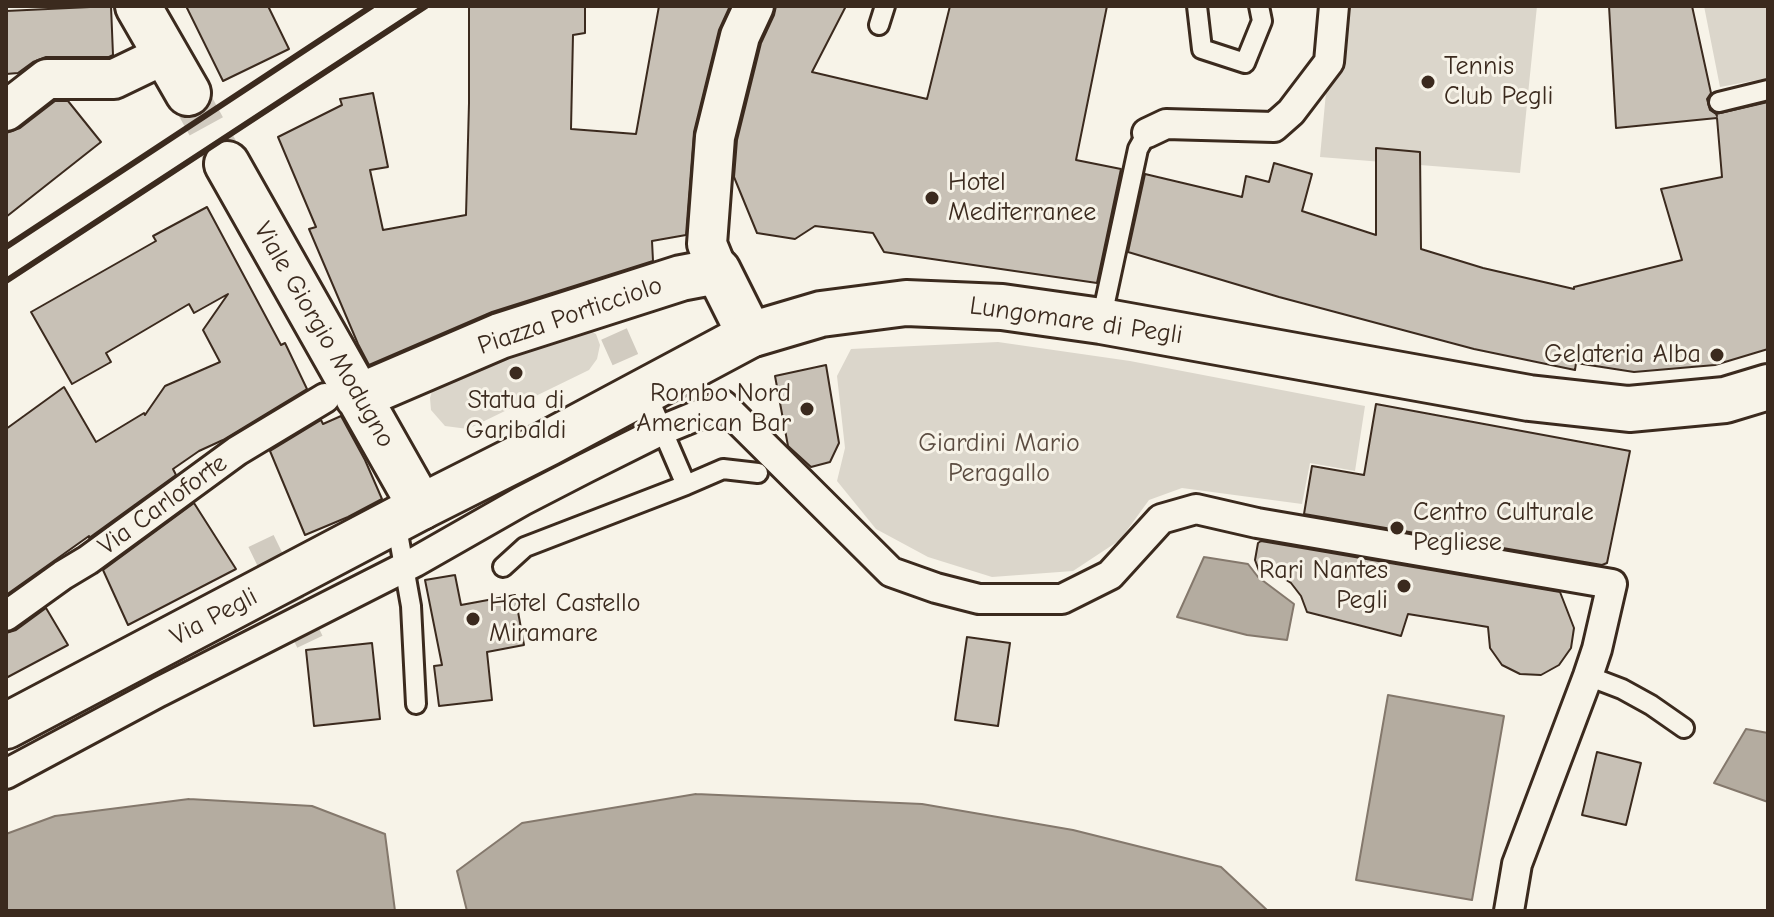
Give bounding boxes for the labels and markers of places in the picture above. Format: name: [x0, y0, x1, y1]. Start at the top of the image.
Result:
place label: Tennis Club Pegli: [1444, 51, 1553, 112]
marker: Tennis Club Pegli: [1419, 73, 1437, 91]
place label: Hotel Mediterranee: [948, 167, 1096, 228]
marker: Hotel Mediterranee: [923, 189, 941, 207]
place label: Gelateria Alba: [1544, 339, 1701, 371]
marker: Gelateria Alba: [1708, 346, 1726, 364]
marker: Statua di Garibaldi: [507, 364, 525, 382]
place label: Rombo Nord American Bar: [636, 378, 791, 440]
place label: Statua di Garibaldi: [466, 385, 566, 446]
marker: Rombo Nord American Bar: [798, 400, 816, 418]
place label: Centro Culturale Pegliese: [1413, 497, 1594, 558]
marker: Centro Culturale Pegliese: [1388, 519, 1406, 537]
place label: Rari Nantes Pegli: [1259, 555, 1388, 616]
marker: Rari Nantes Pegli: [1395, 577, 1413, 595]
place label: Hotel Castello Miramare: [489, 588, 640, 650]
marker: Hotel Castello Miramare: [464, 610, 482, 628]

